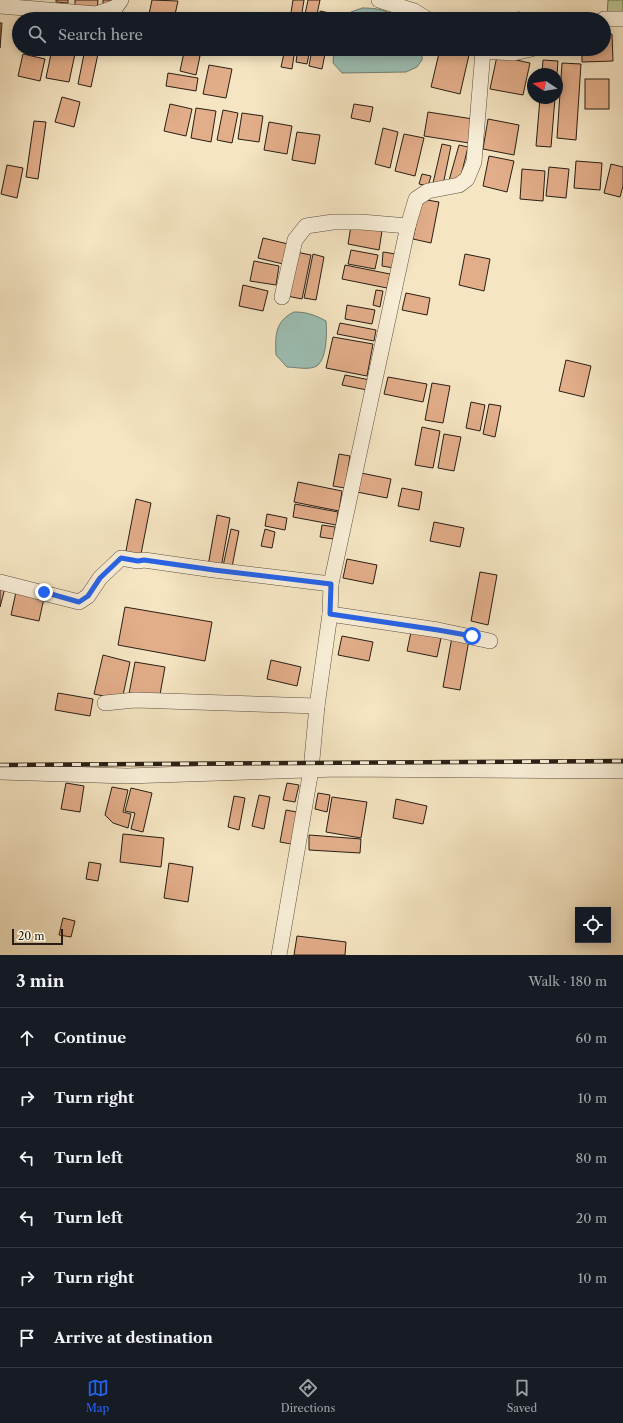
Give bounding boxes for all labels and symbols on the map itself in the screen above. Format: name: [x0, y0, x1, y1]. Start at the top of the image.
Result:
north arrow: [527, 68, 563, 104]
route end: [35, 583, 53, 601]
route start: [463, 627, 481, 645]
scale bar: [12, 927, 63, 946]

